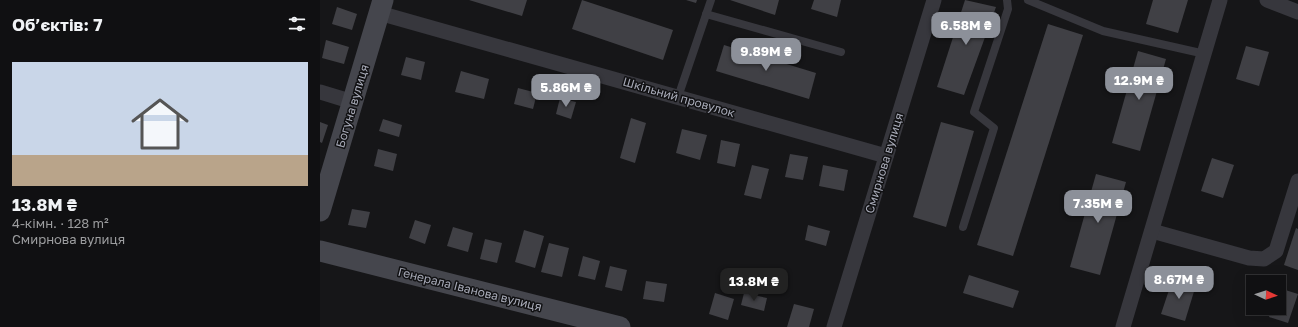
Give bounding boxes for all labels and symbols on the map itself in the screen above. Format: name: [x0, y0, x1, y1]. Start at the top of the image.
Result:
pin: 6.58M ₴: [929, 12, 1003, 46]
pin: 9.89M ₴: [729, 38, 803, 72]
street label: Богуна вулиця: [332, 62, 372, 150]
pin: 12.9M ₴: [1102, 67, 1176, 101]
pin: 5.86M ₴: [529, 74, 603, 108]
street label: Шкільний провулок: [621, 74, 737, 120]
street label: Смирнова вулиця: [862, 111, 906, 215]
pin: 7.35M ₴: [1061, 190, 1135, 224]
street label: Генерала Іванова вулиця: [396, 264, 544, 314]
pin: 8.67M ₴: [1142, 266, 1216, 300]
pin: 13.8M ₴: [717, 268, 791, 302]
north arrow: [1246, 275, 1286, 315]

